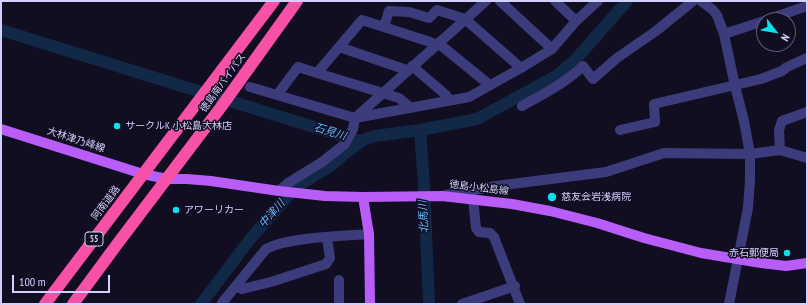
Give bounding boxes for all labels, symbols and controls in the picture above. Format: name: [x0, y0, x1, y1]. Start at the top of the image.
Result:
north arrow: [756, 12, 796, 52]
text: N: [778, 32, 793, 44]
street label: 徳島南バイパス: [198, 51, 248, 115]
place label: サークルK 小松島大林店: [125, 120, 232, 132]
marker: サークルK 小松島大林店: [112, 121, 122, 131]
water label: 石見川: [312, 121, 348, 143]
street label: 大林津乃峰線: [46, 125, 106, 155]
street label: 徳島小松島線: [448, 178, 510, 198]
street label: 阿南道路: [89, 183, 123, 223]
marker: 慈友会岩浅病院: [546, 191, 558, 203]
place label: 慈友会岩浅病院: [561, 191, 631, 203]
water label: 中津川: [256, 197, 288, 231]
water label: 北馬川: [417, 200, 431, 234]
place label: アワーリカー: [184, 204, 244, 216]
marker: アワーリカー: [171, 205, 181, 215]
road number: 55: [85, 232, 103, 246]
place label: 赤石郵便局: [729, 247, 779, 259]
marker: 赤石郵便局: [782, 248, 792, 258]
scale bar: [14, 267, 112, 293]
text: 100 m: [19, 274, 46, 289]

